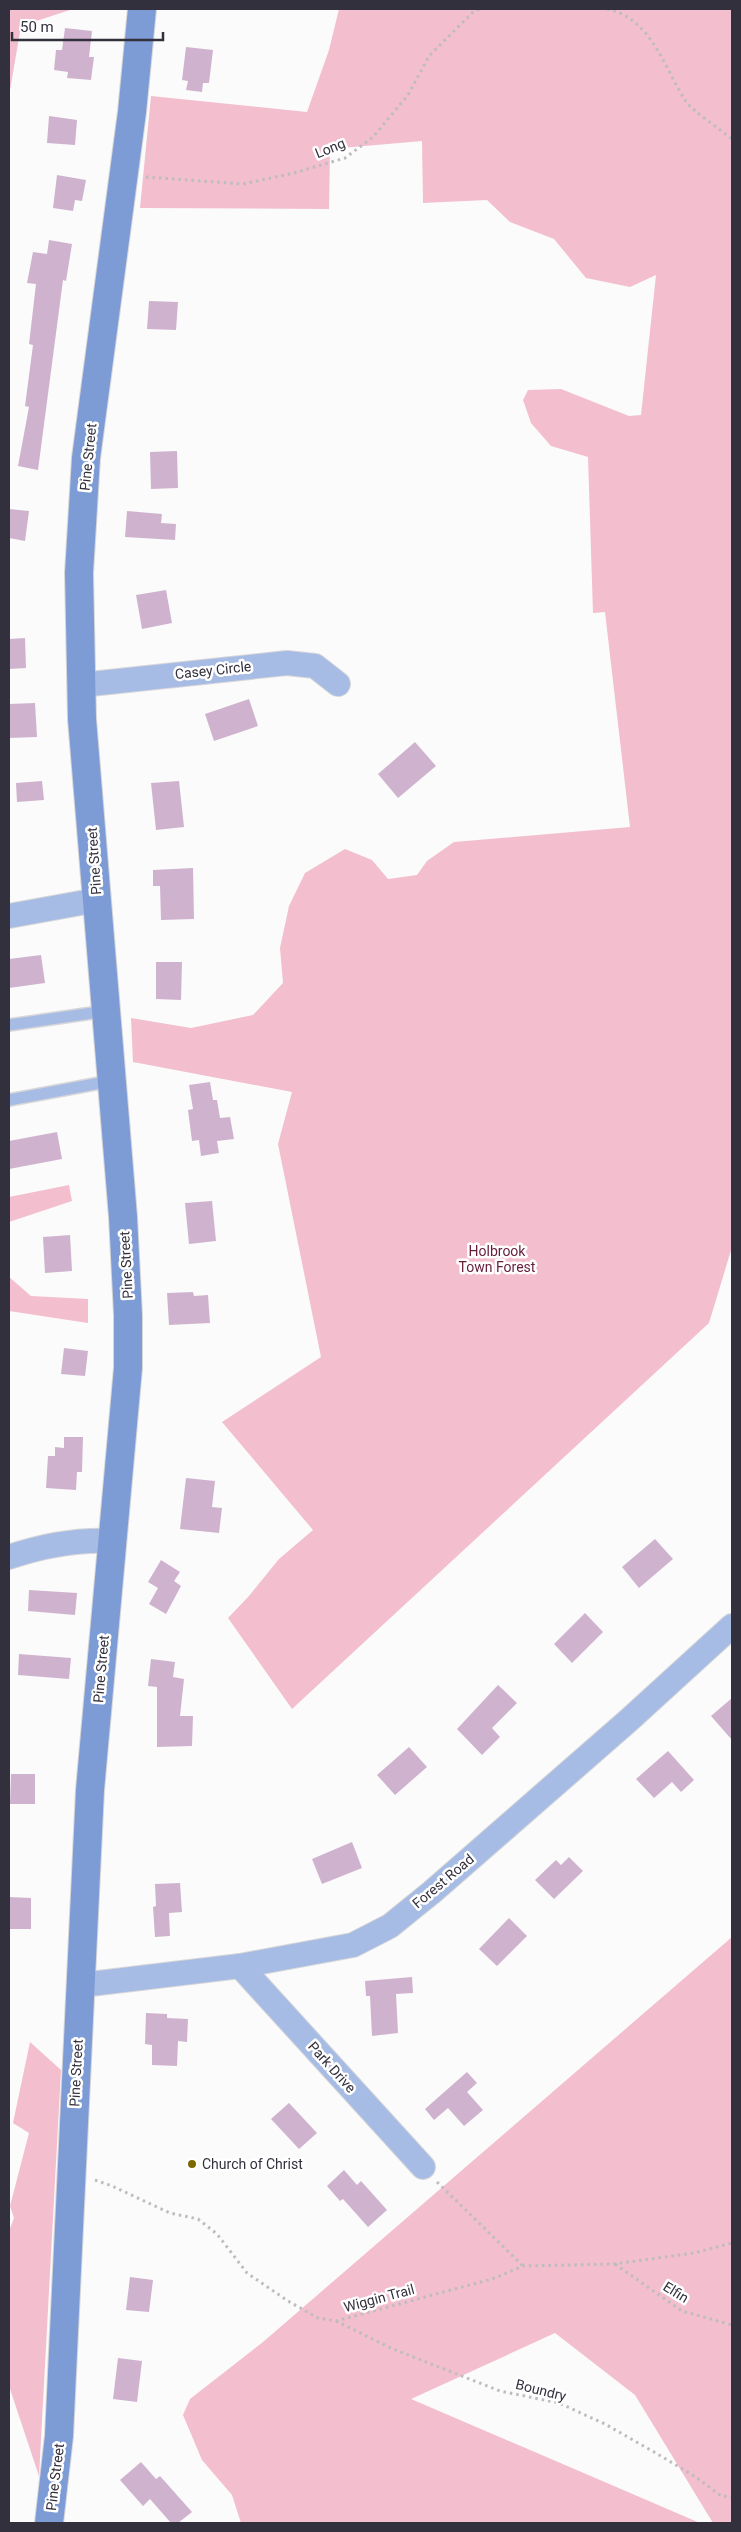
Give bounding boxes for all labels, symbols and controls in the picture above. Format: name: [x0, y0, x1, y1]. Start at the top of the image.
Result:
scale bar: [12, 10, 164, 42]
text: 50 m: [20, 18, 54, 36]
street label: Long: [313, 135, 347, 161]
street label: Pine Street: [76, 422, 100, 492]
street label: Casey Circle: [174, 658, 252, 682]
street label: Pine Street: [84, 826, 104, 895]
street label: Pine Street: [116, 1230, 136, 1299]
park label: Holbrook Town Forest: [459, 1243, 536, 1275]
street label: Pine Street: [90, 1634, 112, 1703]
street label: Forest Road: [409, 1851, 477, 1911]
street label: Pine Street: [66, 2038, 86, 2107]
street label: Park Drive: [305, 2038, 359, 2096]
place label: Church of Christ: [202, 2156, 303, 2172]
marker: Church of Christ: [186, 2158, 198, 2170]
street label: Elfin: [660, 2278, 692, 2306]
street label: Wiggin Trail: [342, 2281, 416, 2315]
street label: Boundry: [514, 2376, 568, 2404]
street label: Pine Street: [43, 2442, 67, 2512]

